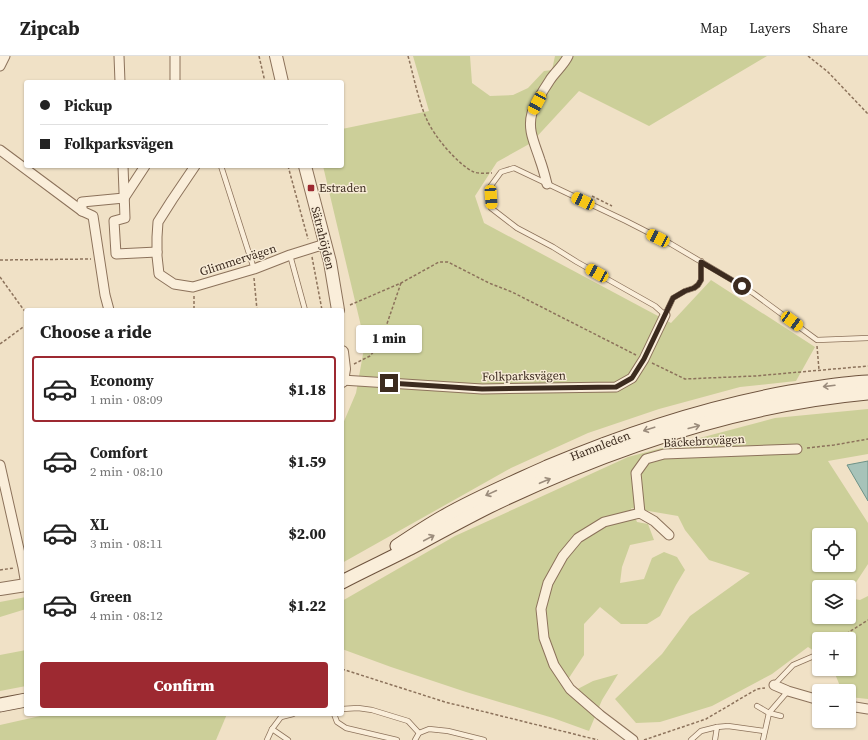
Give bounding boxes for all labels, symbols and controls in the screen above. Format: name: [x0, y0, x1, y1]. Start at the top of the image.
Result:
text: Zipcab: [20, 15, 80, 41]
text: Map: [700, 18, 727, 38]
text: Layers: [749, 18, 791, 38]
text: Share: [813, 18, 848, 38]
car: [526, 90, 548, 116]
text: Pickup: [64, 95, 112, 116]
text: Folkparksvägen: [64, 133, 173, 154]
place label: Estraden: [319, 180, 367, 196]
marker: Estraden: [306, 183, 316, 193]
car: [484, 185, 498, 209]
car: [570, 190, 596, 212]
street label: Sätrahöjden: [307, 205, 339, 271]
car: [645, 227, 671, 249]
street label: Glimmervägen: [198, 240, 278, 280]
car: [584, 262, 610, 284]
route start: [733, 277, 751, 295]
car: [779, 309, 805, 333]
text: Choose a ride: [40, 319, 152, 344]
callout: 1 min: [356, 325, 422, 353]
text: 1 min: [372, 330, 406, 347]
street label: Folkparksvägen: [482, 367, 566, 385]
text: Economy: [90, 370, 154, 391]
icon: car: [42, 371, 78, 407]
route end: [380, 374, 398, 392]
text: $1.18: [288, 379, 326, 400]
one-way arrow: [823, 382, 836, 390]
text: 1 min · 08:09: [90, 391, 163, 408]
one-way arrow: [687, 423, 700, 430]
one-way arrow: [642, 426, 655, 433]
street label: Hamnleden: [568, 427, 632, 465]
street label: Bäckebrovägen: [663, 431, 745, 451]
text: Comfort: [90, 442, 148, 463]
icon: car: [42, 443, 78, 479]
text: $1.59: [288, 451, 326, 472]
text: 2 min · 08:10: [90, 463, 163, 480]
one-way arrow: [539, 477, 551, 484]
one-way arrow: [486, 489, 498, 497]
text: XL: [90, 514, 109, 535]
icon: car: [42, 515, 78, 551]
text: $2.00: [288, 523, 326, 544]
map controls: [812, 528, 856, 728]
button: locate: [812, 528, 856, 572]
one-way arrow: [422, 534, 434, 541]
text: 3 min · 08:11: [90, 535, 163, 552]
button: layers: [812, 580, 856, 624]
text: Green: [90, 586, 132, 607]
icon: car: [42, 587, 78, 623]
text: $1.22: [288, 595, 326, 616]
text: 4 min · 08:12: [90, 607, 163, 624]
button: +: [812, 632, 856, 676]
button: Confirm: [40, 662, 328, 708]
button: −: [812, 684, 856, 728]

